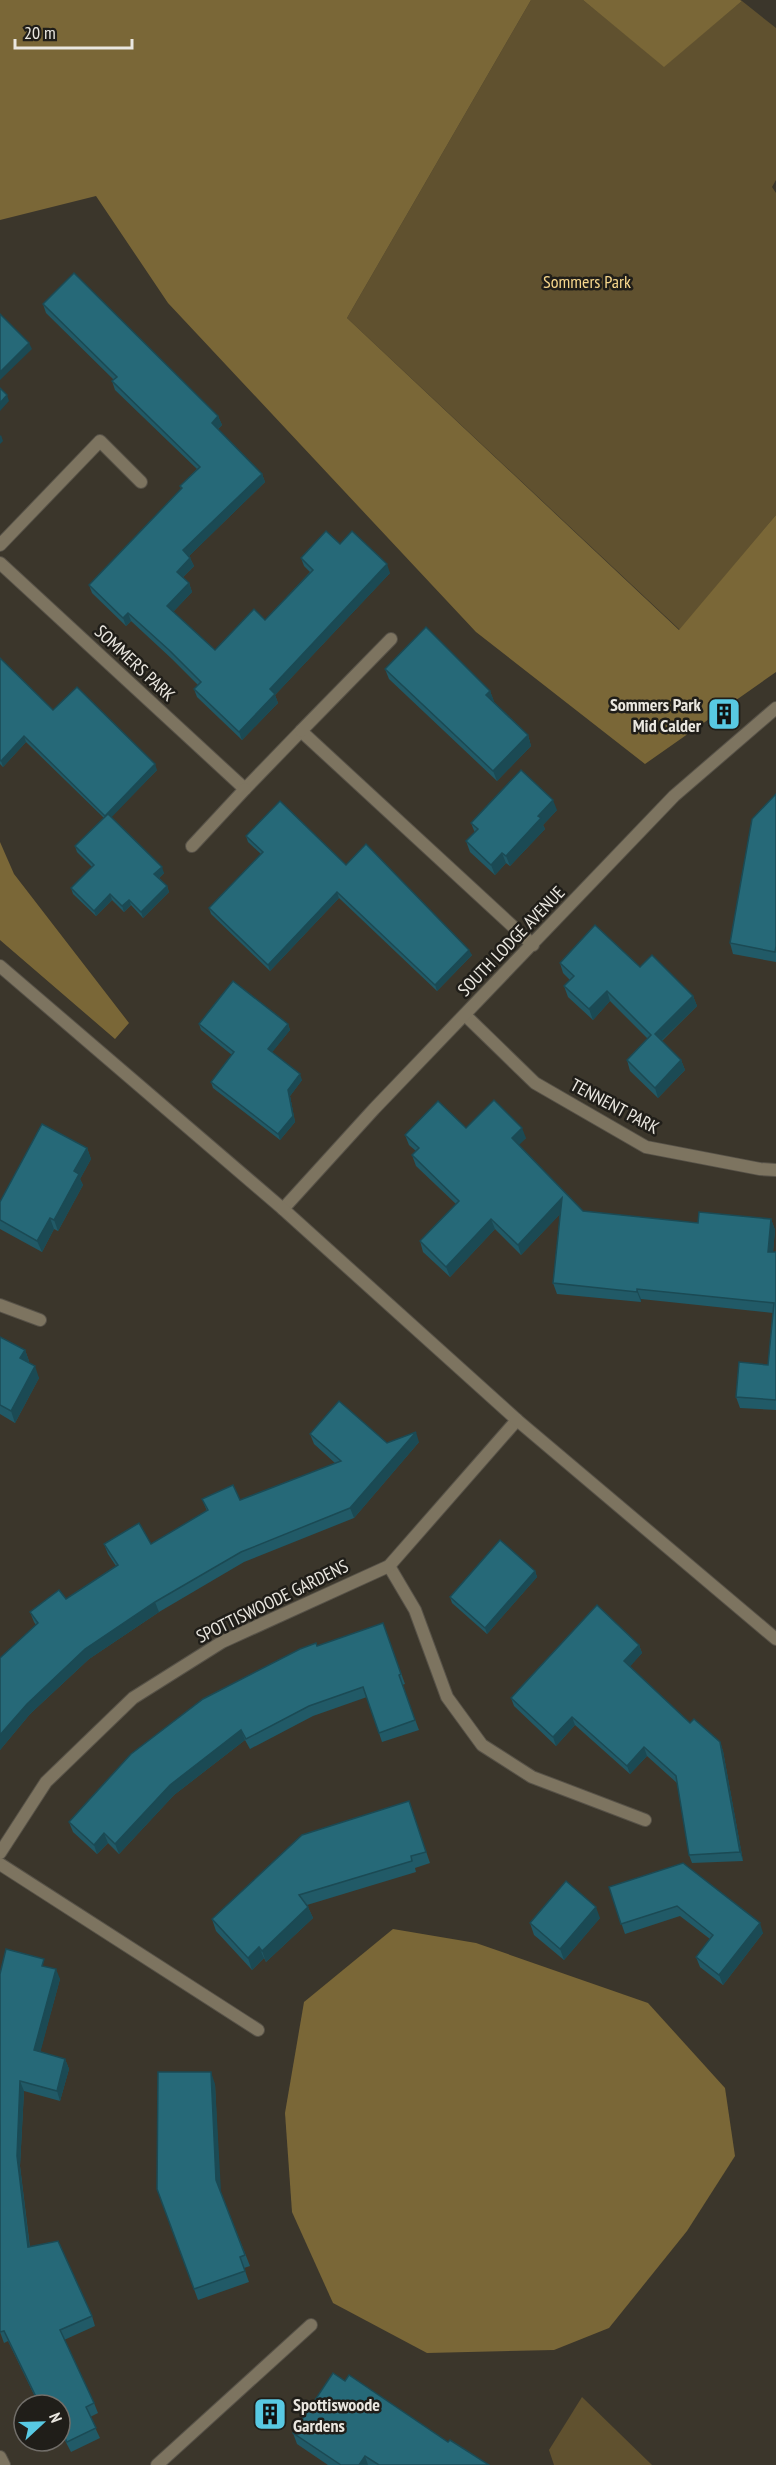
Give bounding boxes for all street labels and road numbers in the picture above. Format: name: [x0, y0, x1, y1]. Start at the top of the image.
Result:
street label: SOMMERS PARK: [90, 620, 180, 706]
street label: SOUTH LODGE AVENUE: [452, 881, 570, 1001]
street label: TENNENT PARK: [567, 1073, 663, 1139]
street label: SPOTTISWOODE GARDENS: [192, 1554, 352, 1648]

